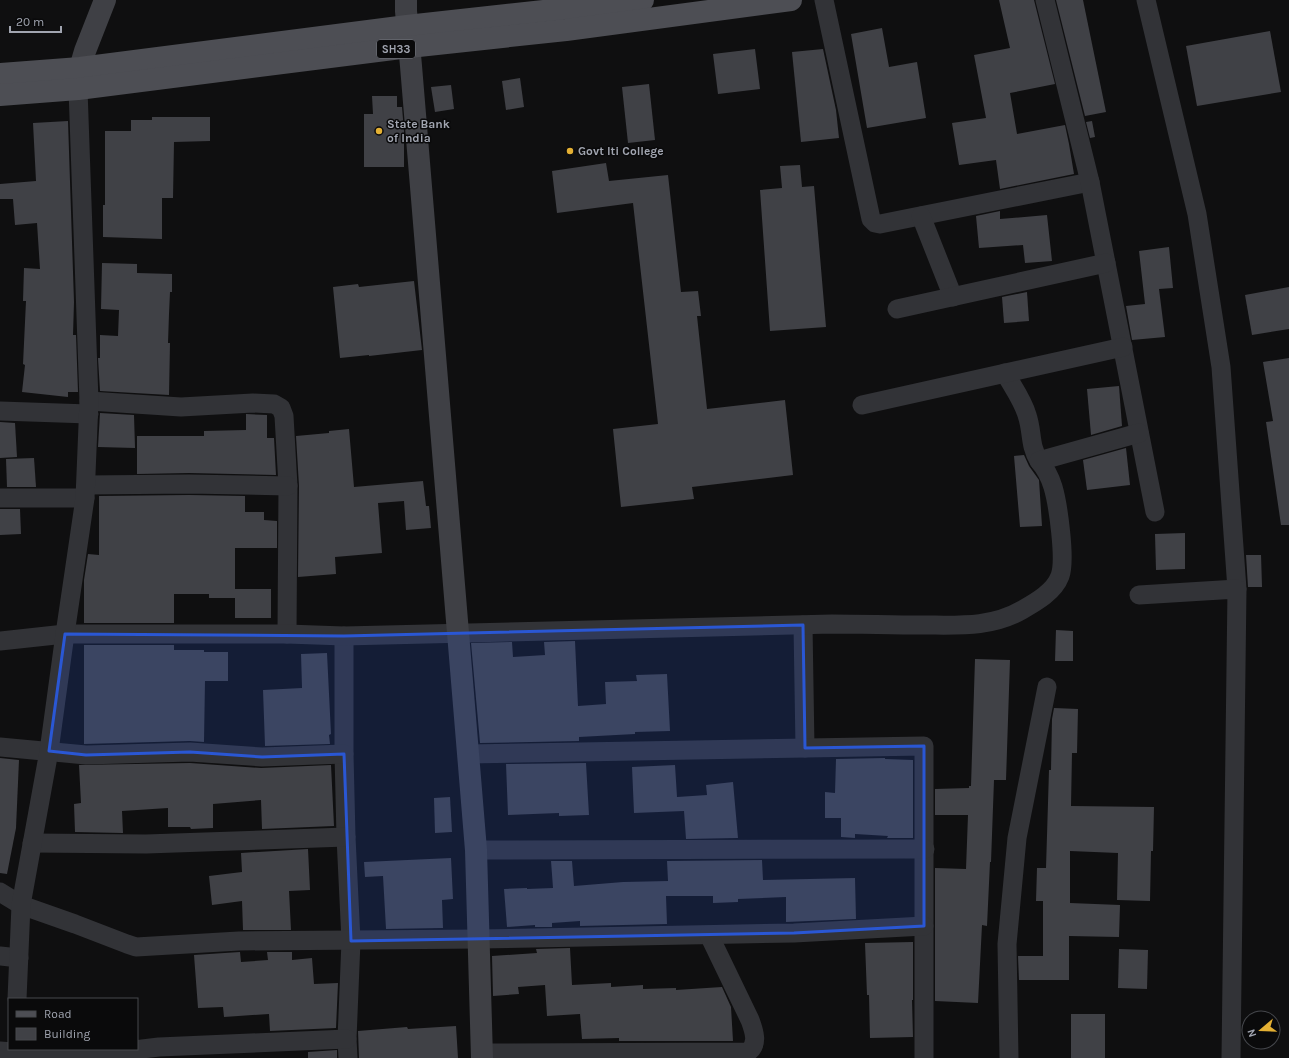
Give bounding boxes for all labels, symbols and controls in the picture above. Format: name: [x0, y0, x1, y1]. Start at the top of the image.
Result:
scale bar: [10, 8, 61, 34]
text: 20 m: [16, 15, 44, 29]
road number: SH33: [377, 40, 415, 58]
place label: State Bank of India: [387, 117, 450, 145]
marker: State Bank of India: [374, 126, 384, 136]
place label: Govt Iti College: [578, 144, 664, 158]
marker: Govt Iti College: [565, 146, 575, 156]
legend: [8, 998, 138, 1050]
text: Road: [44, 1007, 72, 1021]
north arrow: [1241, 1010, 1281, 1050]
text: Building: [44, 1027, 91, 1041]
text: N: [1245, 1027, 1259, 1039]

